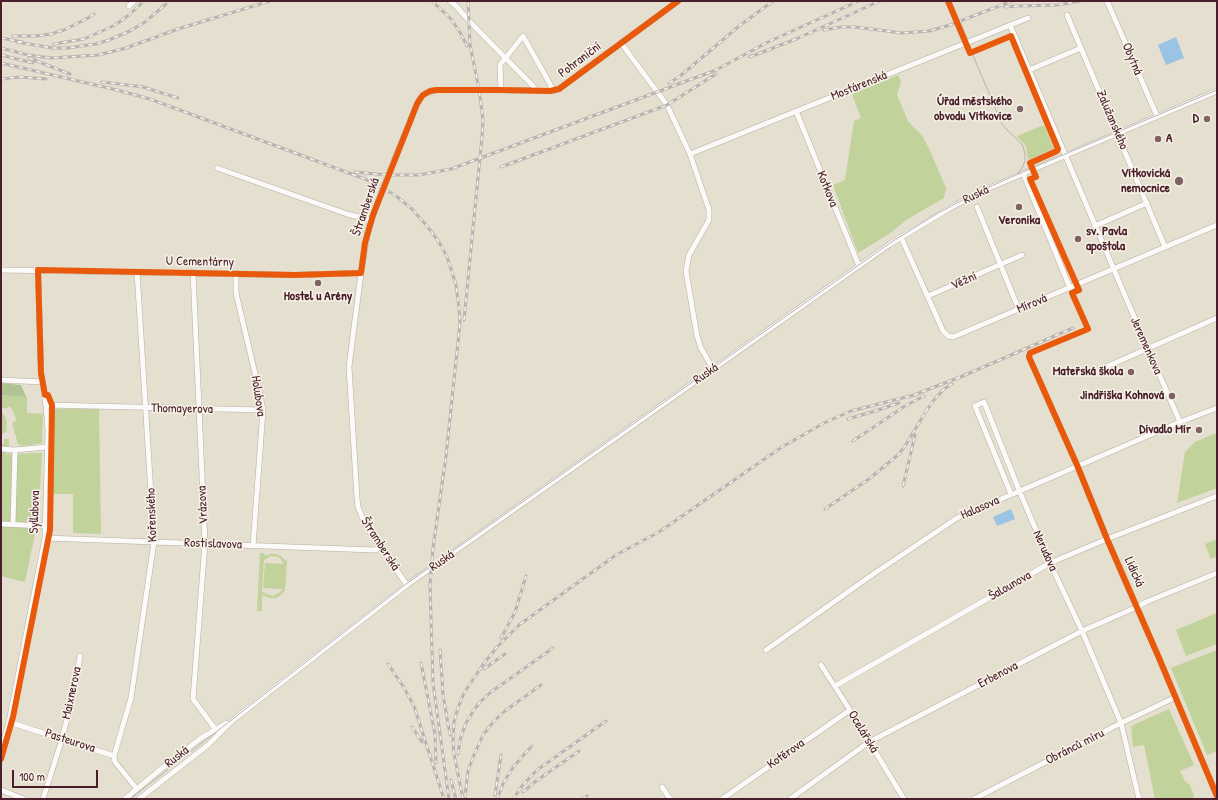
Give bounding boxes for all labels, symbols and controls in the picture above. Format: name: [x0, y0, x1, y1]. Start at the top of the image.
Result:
street label: Pohraniční: [555, 39, 605, 81]
street label: Obytná: [1118, 41, 1146, 77]
street label: Mostárenská: [829, 68, 889, 104]
street label: Zalužanského: [1092, 88, 1132, 152]
place label: Úřad městského obvodu Vítkovice: [934, 94, 1012, 125]
marker: Úřad městského obvodu Vítkovice: [1015, 104, 1025, 114]
place label: D: [1193, 111, 1199, 127]
marker: D: [1202, 114, 1212, 124]
place label: A: [1166, 131, 1172, 147]
marker: A: [1153, 134, 1163, 144]
place label: Vítkovická nemocnice: [1121, 166, 1170, 197]
street label: Kotkova: [813, 169, 841, 209]
marker: Vítkovická nemocnice: [1173, 175, 1185, 187]
street label: Štramberská: [349, 176, 383, 238]
street label: Ruská: [961, 182, 991, 208]
marker: Veronika: [1014, 202, 1024, 212]
place label: Veronika: [998, 213, 1040, 229]
place label: sv. Pavla apoštola: [1086, 224, 1127, 255]
marker: sv. Pavla apoštola: [1073, 234, 1083, 244]
street label: U Cementárny: [166, 254, 234, 270]
street label: Věžní: [949, 268, 979, 294]
marker: Hostel u Arény: [313, 278, 323, 288]
place label: Hostel u Arény: [284, 289, 352, 305]
street label: Mírová: [1015, 291, 1049, 317]
street label: Jeremenkova: [1126, 315, 1166, 377]
street label: Ruská: [691, 360, 721, 388]
place label: Mateřská škola: [1053, 364, 1123, 380]
marker: Mateřská škola: [1126, 367, 1136, 377]
street label: Holubova: [247, 375, 269, 417]
place label: Jindřiška Kohnová: [1080, 388, 1164, 404]
marker: Jindřiška Kohnová: [1167, 391, 1177, 401]
street label: Thomayerova: [151, 401, 213, 417]
place label: Divadlo Mír: [1139, 422, 1191, 438]
marker: Divadlo Mír: [1194, 425, 1204, 435]
street label: Vrázova: [194, 485, 212, 525]
street label: Kořenského: [143, 488, 161, 542]
street label: Syllabova: [26, 490, 44, 534]
street label: Halasova: [958, 493, 1002, 523]
street label: Štramberská: [357, 514, 403, 574]
street label: Nerudova: [1029, 528, 1061, 574]
street label: Rostislavova: [184, 535, 242, 553]
street label: Ruská: [427, 547, 457, 575]
street label: Lidická: [1121, 555, 1147, 589]
street label: Šalounova: [986, 568, 1034, 604]
street label: Erbenova: [975, 658, 1021, 692]
street label: Maixnerova: [59, 665, 85, 721]
street label: Ocelářská: [844, 708, 882, 756]
street label: Pasteurova: [43, 726, 97, 756]
street label: Obránců míru: [1043, 726, 1107, 768]
street label: Kotěrova: [764, 736, 808, 772]
street label: Ruská: [162, 743, 192, 771]
scale bar: [14, 762, 100, 788]
text: 100 m: [19, 768, 45, 785]

